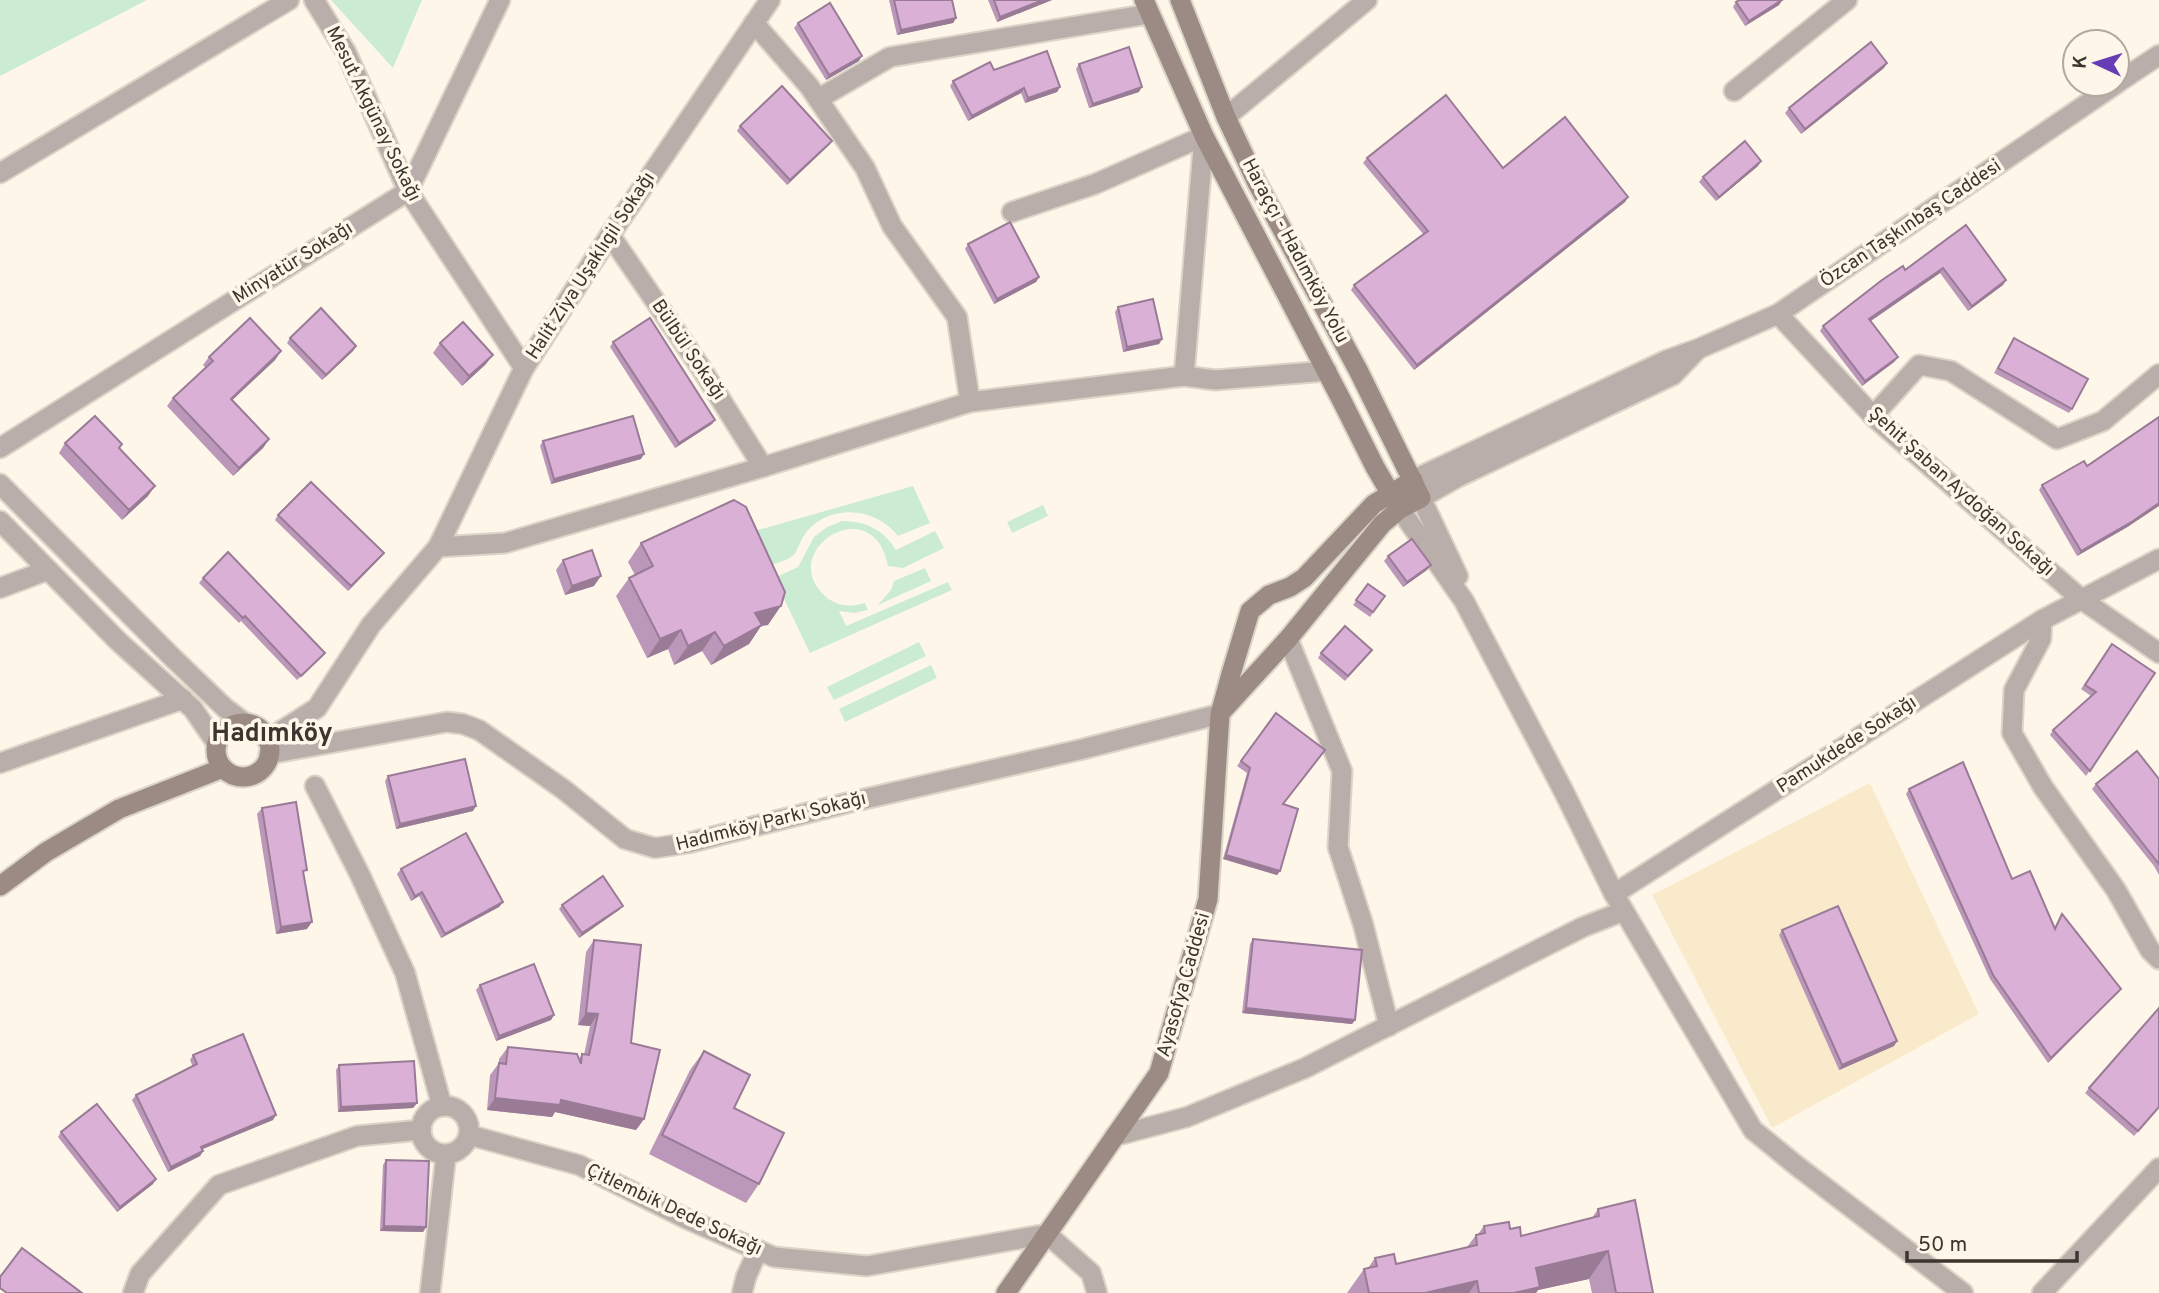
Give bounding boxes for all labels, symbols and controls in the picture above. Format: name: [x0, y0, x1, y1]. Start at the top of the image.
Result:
street label: Mesut Akgünay Sokağı: [320, 22, 426, 206]
north arrow: [2061, 28, 2131, 98]
text: K: [2069, 54, 2093, 70]
street label: Haraççı - Hadımköy Yolu: [1236, 154, 1354, 348]
street label: Özcan Taşkınbaş Caddesi: [1815, 154, 2006, 294]
street label: Halit Ziya Uşaklıgil Sokağı: [521, 168, 661, 364]
street label: Minyatür Sokağı: [229, 217, 357, 309]
street label: Bülbül Sokağı: [646, 295, 730, 405]
street label: Şehit Şaban Aydoğan Sokağı: [1863, 402, 2059, 582]
street label: Pamukdede Sokağı: [1773, 691, 1921, 799]
district label: Hadımköy: [211, 718, 333, 751]
street label: Hadımköy Parkı Sokağı: [674, 787, 868, 857]
street label: Ayasofya Caddesi: [1152, 910, 1216, 1060]
street label: Çitlembik Dede Sokağı: [582, 1159, 766, 1261]
scale bar: [1907, 1220, 2077, 1264]
text: 50 m: [1918, 1232, 1967, 1259]

